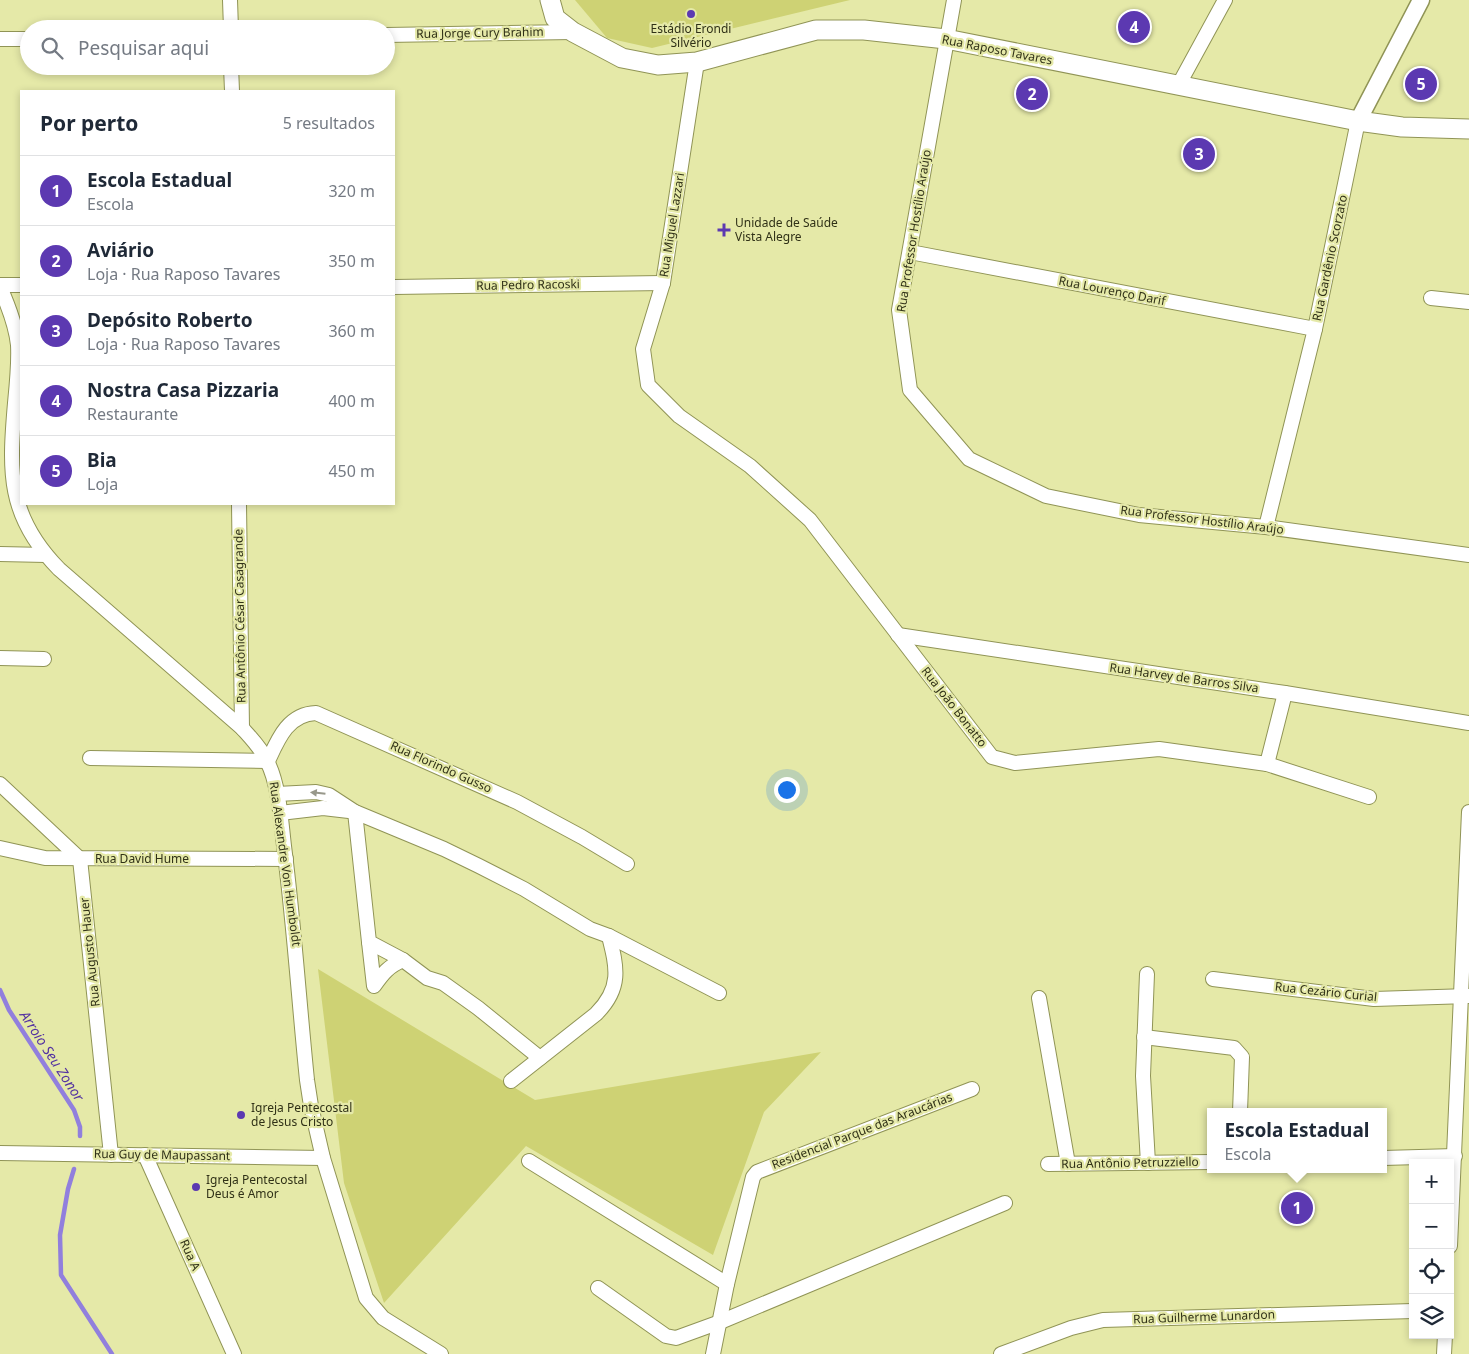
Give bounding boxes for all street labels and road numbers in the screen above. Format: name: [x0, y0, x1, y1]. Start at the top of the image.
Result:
street label: Rua Jorge Cury Brahim: [416, 23, 544, 42]
street label: Rua Raposo Tavares: [940, 30, 1054, 69]
street label: Rua Professor Hostílio Araújo: [892, 148, 935, 313]
street label: Rua Miguel Lazzari: [655, 171, 688, 278]
street label: Rua Gardênio Scorzato: [1308, 193, 1351, 323]
street label: Rua Lourenço Darif: [1057, 272, 1168, 309]
street label: Rua Pedro Racoski: [476, 275, 580, 294]
street label: Rua Professor Hostílio Araújo: [1119, 501, 1285, 538]
street label: Rua Antônio César Casagrande: [229, 528, 250, 703]
street label: Rua Harvey de Barros Silva: [1108, 659, 1260, 696]
street label: Rua João Bonatto: [918, 663, 991, 750]
street label: Rua Florindo Gusso: [388, 737, 495, 797]
street label: Rua Alexandre Von Humboldt: [266, 780, 306, 948]
street label: Rua David Hume: [95, 850, 189, 867]
street label: Rua Augusto Hauer: [75, 897, 104, 1008]
street label: Rua Cezário Curial: [1274, 978, 1378, 1005]
street label: Residencial Parque das Araucárias: [769, 1088, 955, 1173]
street label: Rua Guy de Maupassant: [94, 1145, 231, 1164]
street label: Rua Antônio Petruzziello: [1061, 1153, 1199, 1172]
street label: Rua A: [176, 1237, 205, 1273]
street label: Rua Guilherme Lunardon: [1133, 1306, 1275, 1327]

